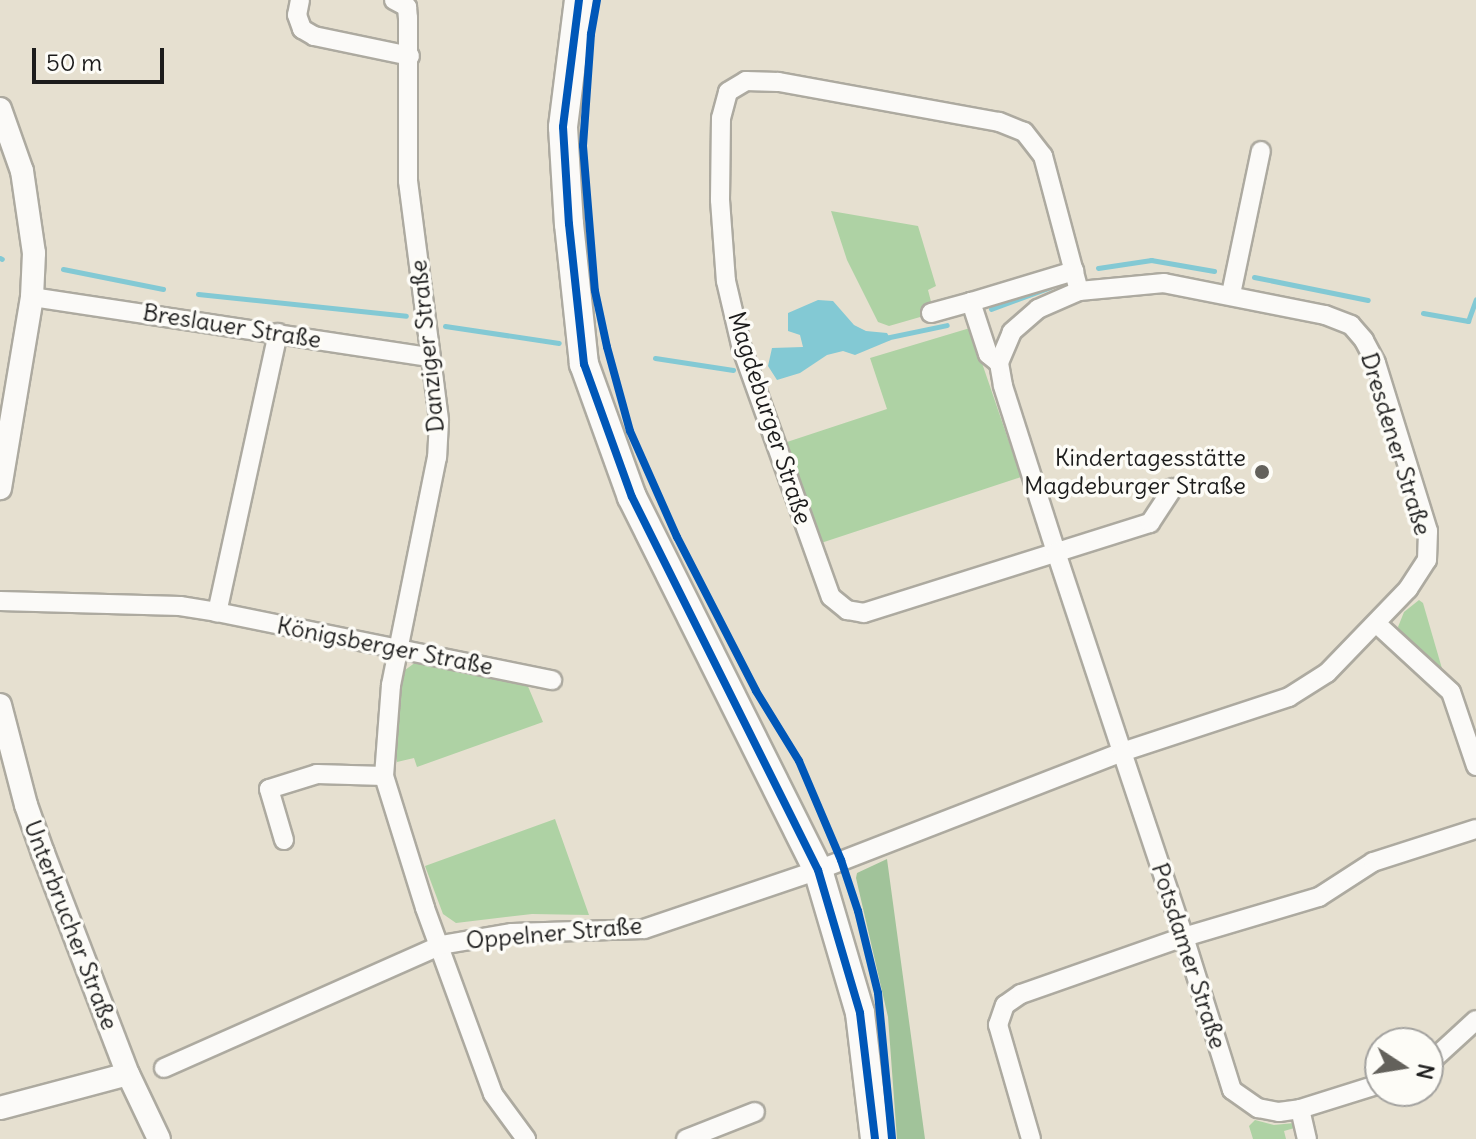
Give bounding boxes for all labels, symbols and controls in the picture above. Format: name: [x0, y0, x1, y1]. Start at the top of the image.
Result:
scale bar: [36, 32, 168, 82]
text: 50 m: [46, 47, 102, 77]
street label: Danziger Straße: [404, 258, 450, 434]
street label: Breslauer Straße: [141, 298, 323, 354]
street label: Magdeburger Straße: [722, 308, 818, 528]
street label: Dresdener Straße: [1355, 349, 1437, 539]
place label: Kindertagesstätte Magdeburger Straße: [1024, 444, 1246, 500]
marker: Kindertagesstätte Magdeburger Straße: [1253, 463, 1271, 481]
street label: Königsberger Straße: [275, 611, 495, 681]
street label: Unterbrucher Straße: [18, 816, 124, 1034]
street label: Potsdamer Straße: [1145, 859, 1233, 1053]
street label: Oppelner Straße: [465, 911, 643, 955]
north arrow: [1364, 1027, 1444, 1107]
text: N: [1410, 1061, 1441, 1082]

